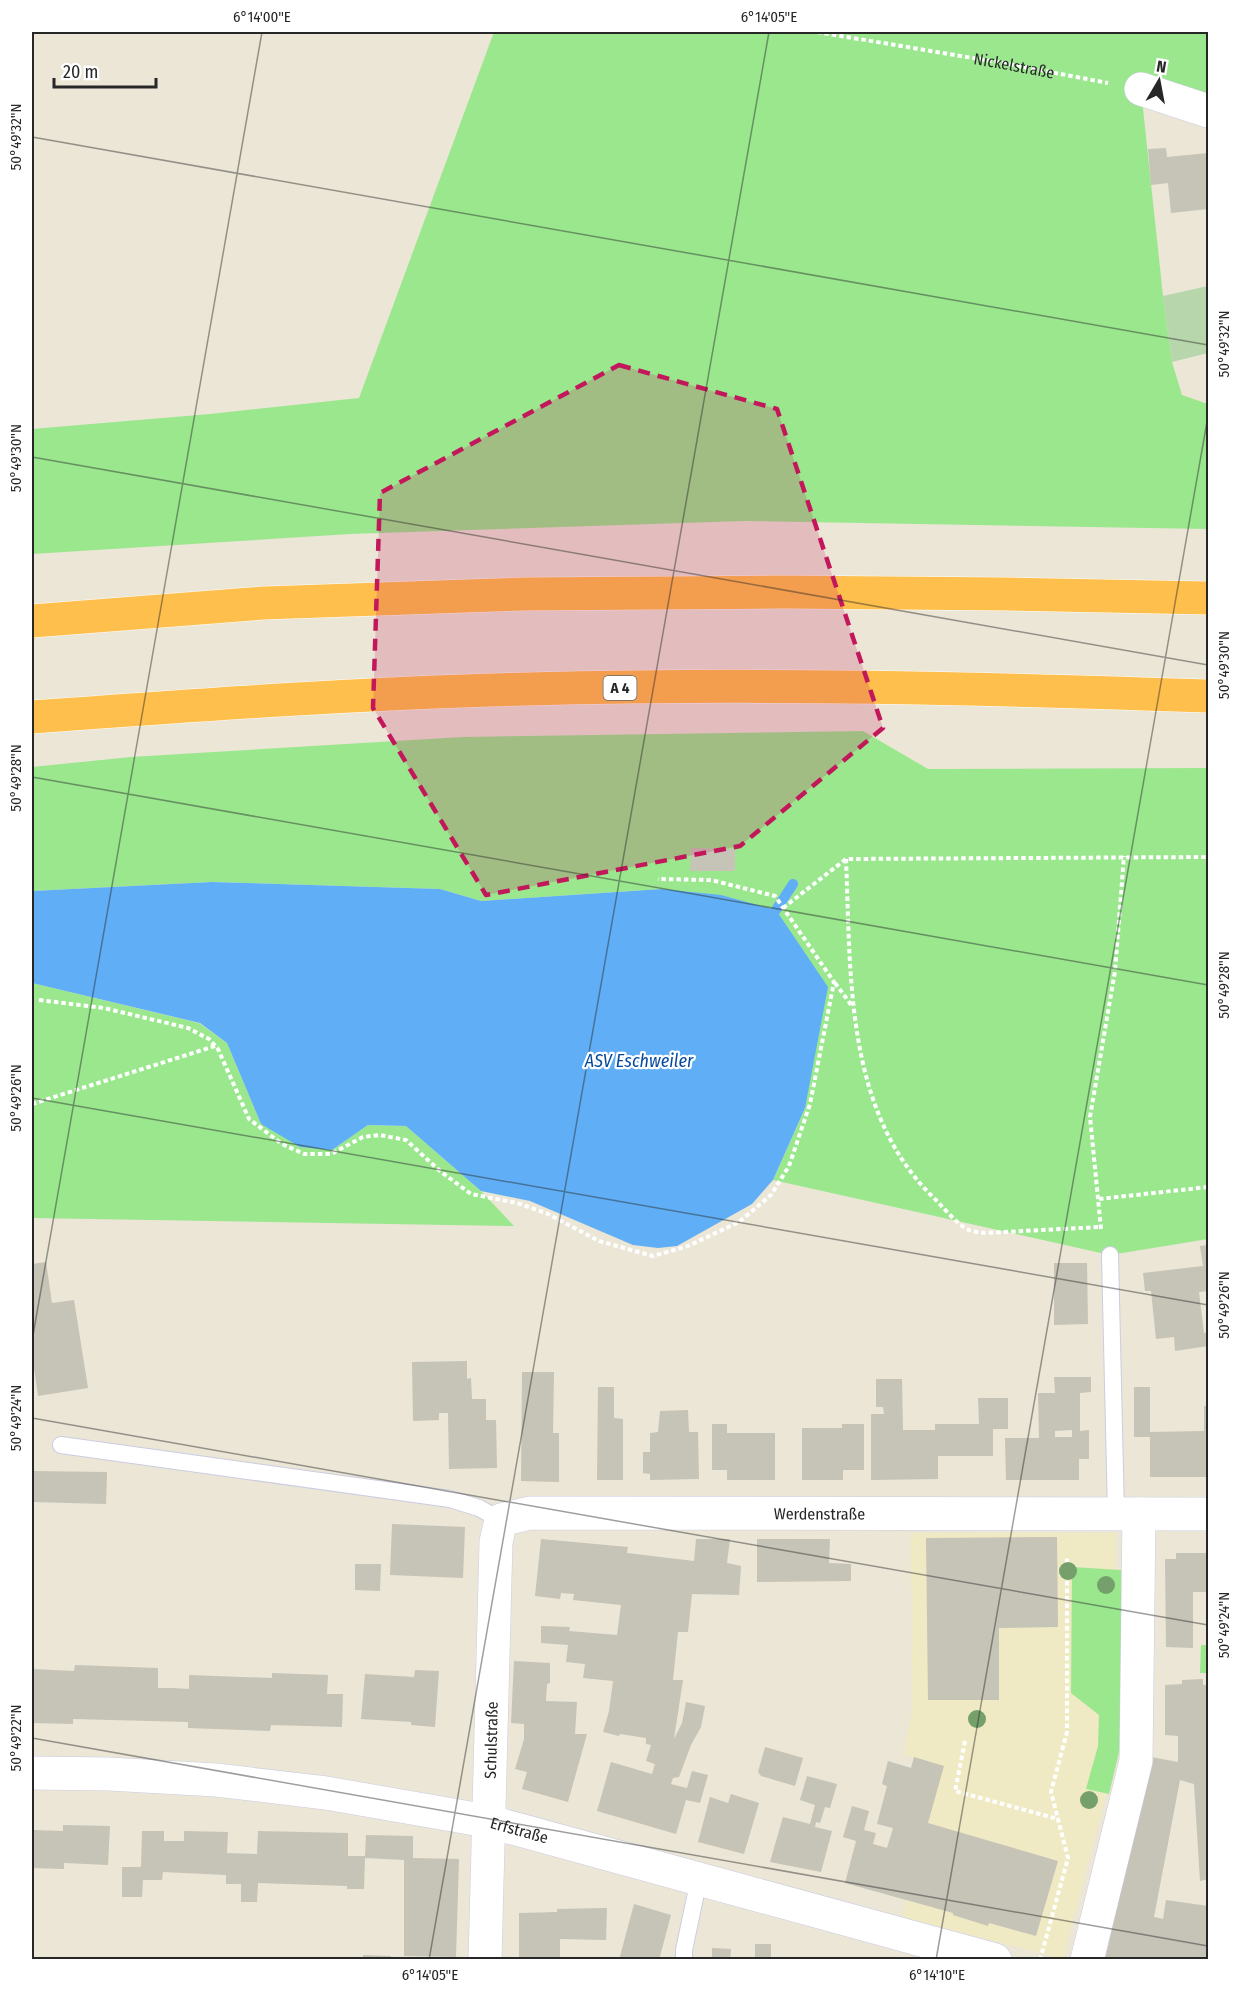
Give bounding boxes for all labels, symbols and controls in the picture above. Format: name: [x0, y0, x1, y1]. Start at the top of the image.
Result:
text: 6°14'00"E: [233, 8, 291, 26]
text: 6°14'05"E: [741, 8, 797, 26]
street label: Nickelstraße: [972, 49, 1056, 83]
scale bar: [54, 51, 156, 89]
north arrow: [1129, 51, 1189, 111]
text: N: [1155, 57, 1168, 77]
text: 20 m: [63, 61, 98, 83]
text: 50°49'32"N: [7, 103, 25, 171]
text: 50°49'32"N: [1215, 310, 1233, 378]
text: 50°49'30"N: [7, 424, 25, 492]
text: 50°49'30"N: [1215, 631, 1233, 699]
road number: A 4: [604, 676, 636, 700]
text: 50°49'28"N: [7, 744, 25, 812]
text: 50°49'28"N: [1215, 951, 1233, 1019]
water label: ASV Eschweiler: [584, 1050, 694, 1072]
text: 50°49'26"N: [7, 1064, 25, 1132]
text: 50°49'26"N: [1215, 1271, 1233, 1339]
text: 50°49'24"N: [7, 1385, 25, 1451]
street label: Werdenstraße: [774, 1504, 865, 1523]
text: 50°49'24"N: [1215, 1592, 1233, 1658]
street label: Schulstraße: [481, 1701, 502, 1779]
text: 50°49'22"N: [7, 1704, 25, 1772]
street label: Erfstraße: [488, 1813, 551, 1847]
text: 6°14'05"E: [402, 1966, 458, 1984]
text: 6°14'10"E: [909, 1966, 965, 1984]

